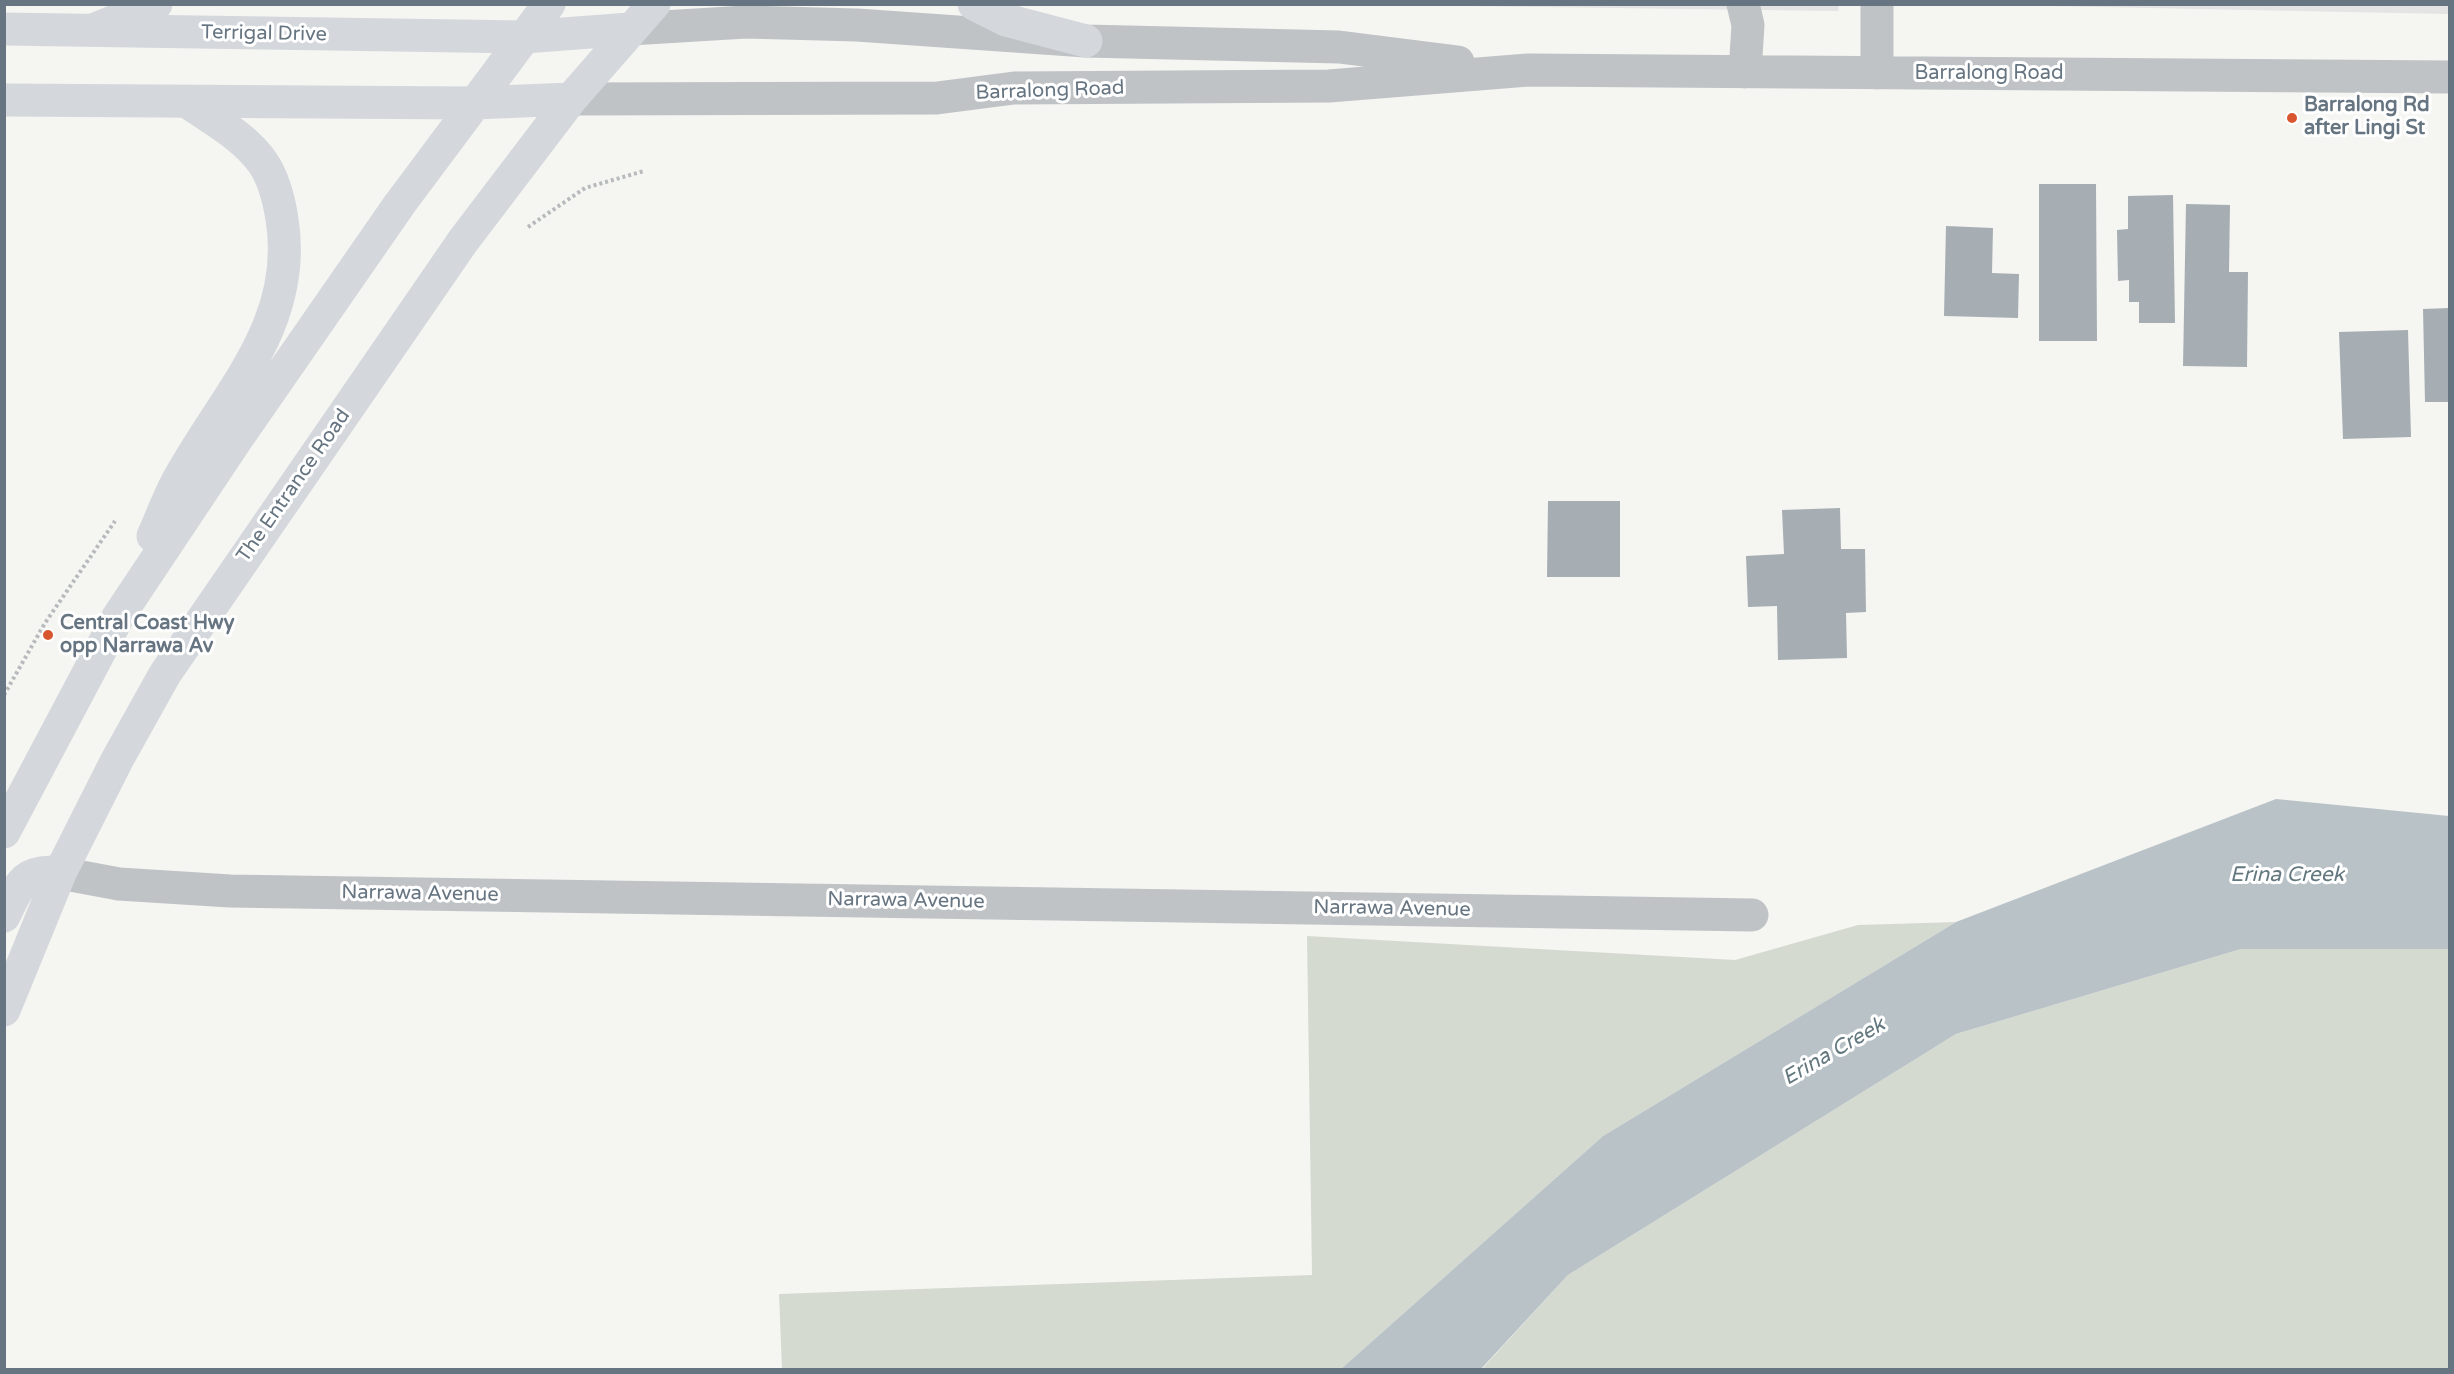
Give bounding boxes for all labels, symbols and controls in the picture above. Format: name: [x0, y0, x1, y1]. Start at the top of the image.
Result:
street label: Terrigal Drive: [201, 21, 327, 47]
street label: Barralong Road: [1914, 62, 2064, 86]
street label: Barralong Road: [975, 76, 1125, 106]
place label: Barralong Rd after Lingi St: [2304, 94, 2430, 141]
marker: Barralong Rd after Lingi St: [2285, 111, 2299, 125]
street label: The Entrance Road: [232, 405, 356, 567]
place label: Central Coast Hwy opp Narrawa Av: [60, 612, 234, 659]
marker: Central Coast Hwy opp Narrawa Av: [41, 628, 55, 642]
water label: Erina Creek: [2230, 862, 2344, 888]
street label: Narrawa Avenue: [341, 881, 499, 907]
street label: Narrawa Avenue: [827, 888, 985, 914]
street label: Narrawa Avenue: [1313, 896, 1471, 922]
water label: Erina Creek: [1778, 1013, 1890, 1091]

